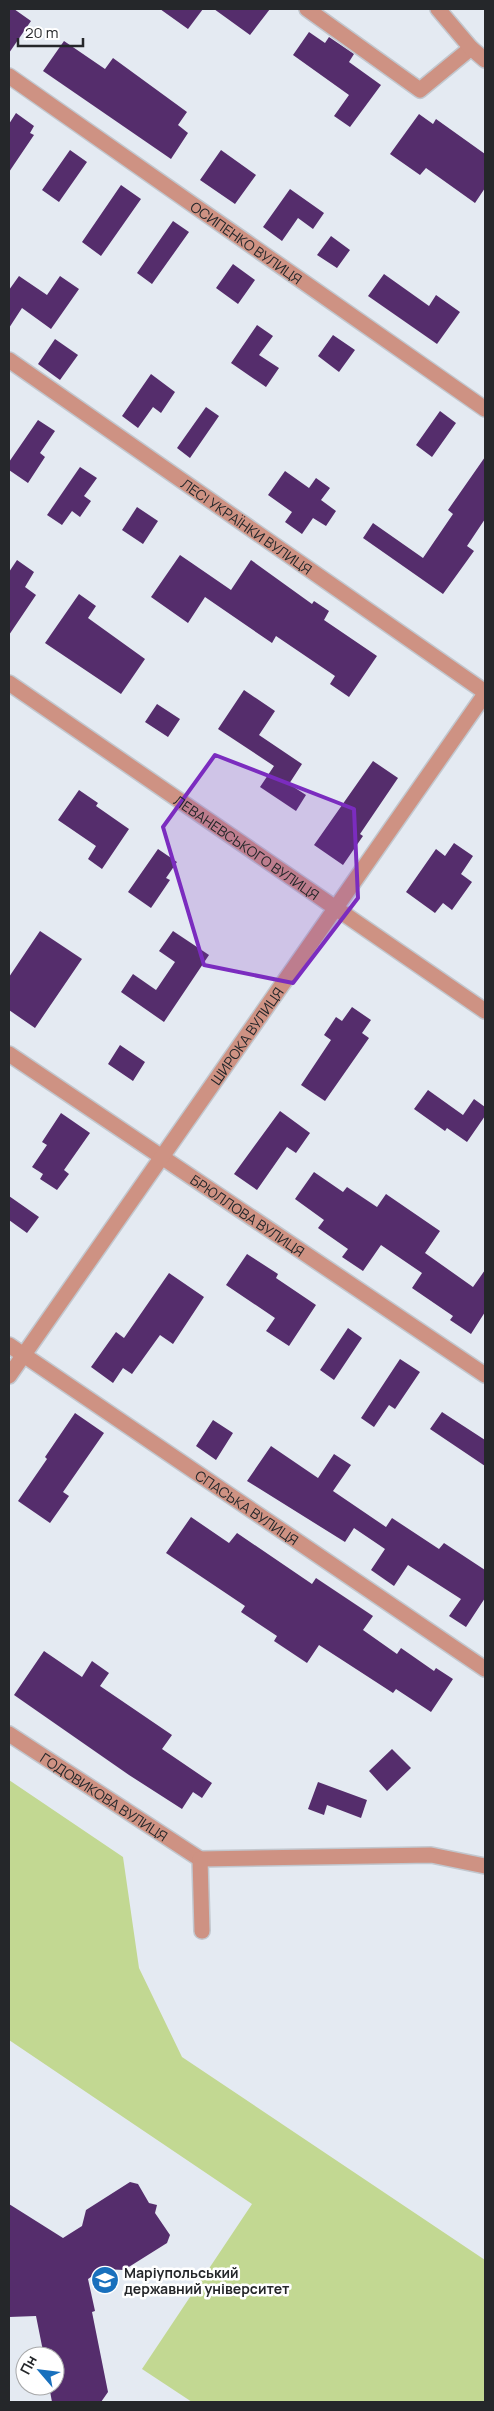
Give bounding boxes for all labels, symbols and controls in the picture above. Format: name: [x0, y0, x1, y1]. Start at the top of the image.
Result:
scale bar: [18, 15, 82, 47]
text: 20 m: [25, 22, 58, 43]
street label: ОСИПЕНКО ВУЛИЦЯ: [187, 197, 306, 288]
street label: ЛЕСІ УКРАЇНКИ ВУЛИЦЯ: [178, 474, 316, 578]
street label: ЛЕВАНЕВСЬКОГО ВУЛИЦЯ: [171, 790, 323, 904]
street label: ШИРОКА ВУЛИЦЯ: [206, 983, 287, 1088]
street label: БРЮЛЛОВА ВУЛИЦЯ: [187, 1170, 309, 1260]
street label: СПАСЬКА ВУЛИЦЯ: [192, 1465, 302, 1549]
street label: ГОДОВИКОВА ВУЛИЦЯ: [37, 1748, 172, 1845]
place label: Маріупольський державний університет: [124, 2263, 290, 2298]
school or university icon: Маріупольський державний університет: [90, 2265, 120, 2295]
north arrow: [15, 2346, 65, 2396]
text: Пн: [15, 2352, 41, 2377]

